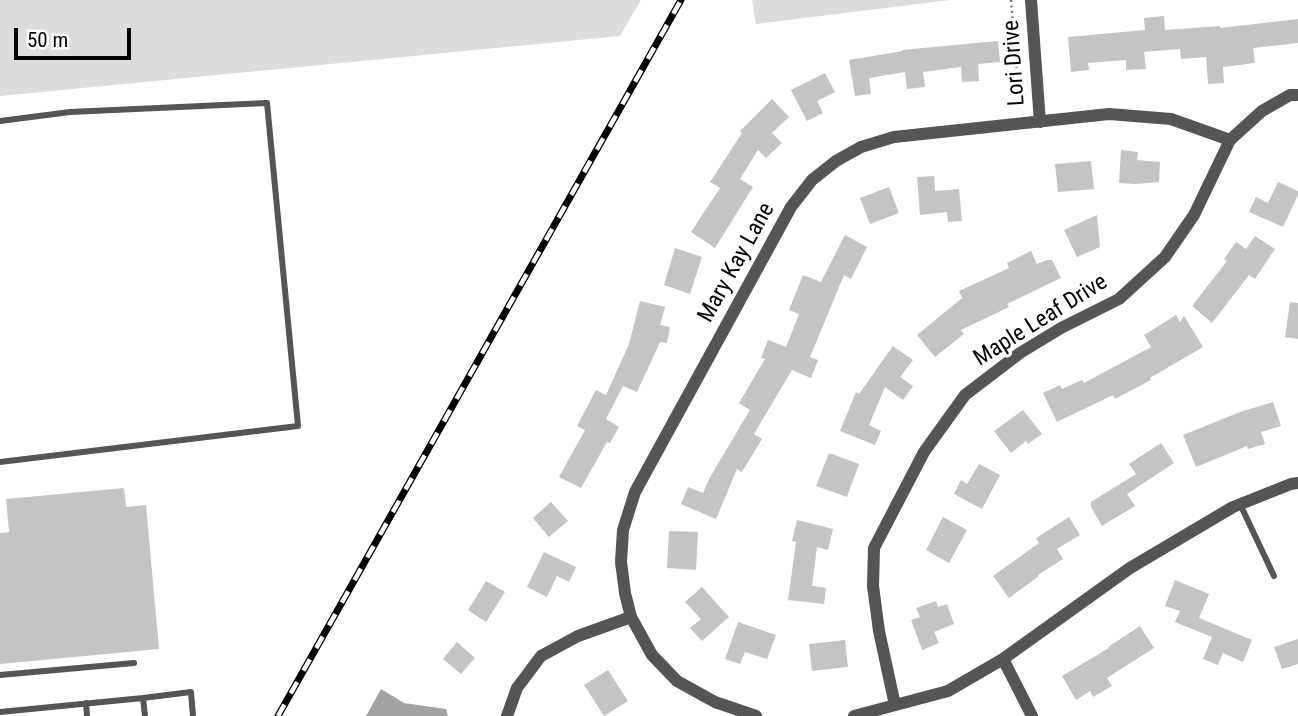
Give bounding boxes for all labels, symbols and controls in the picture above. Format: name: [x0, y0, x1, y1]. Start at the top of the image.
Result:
scale bar: [18, 14, 135, 58]
street label: Lori Drive: [998, 19, 1032, 107]
text: 50 m: [27, 28, 68, 52]
street label: Mary Kay Lane: [693, 198, 781, 328]
street label: Maple Leaf Drive: [969, 269, 1113, 373]

